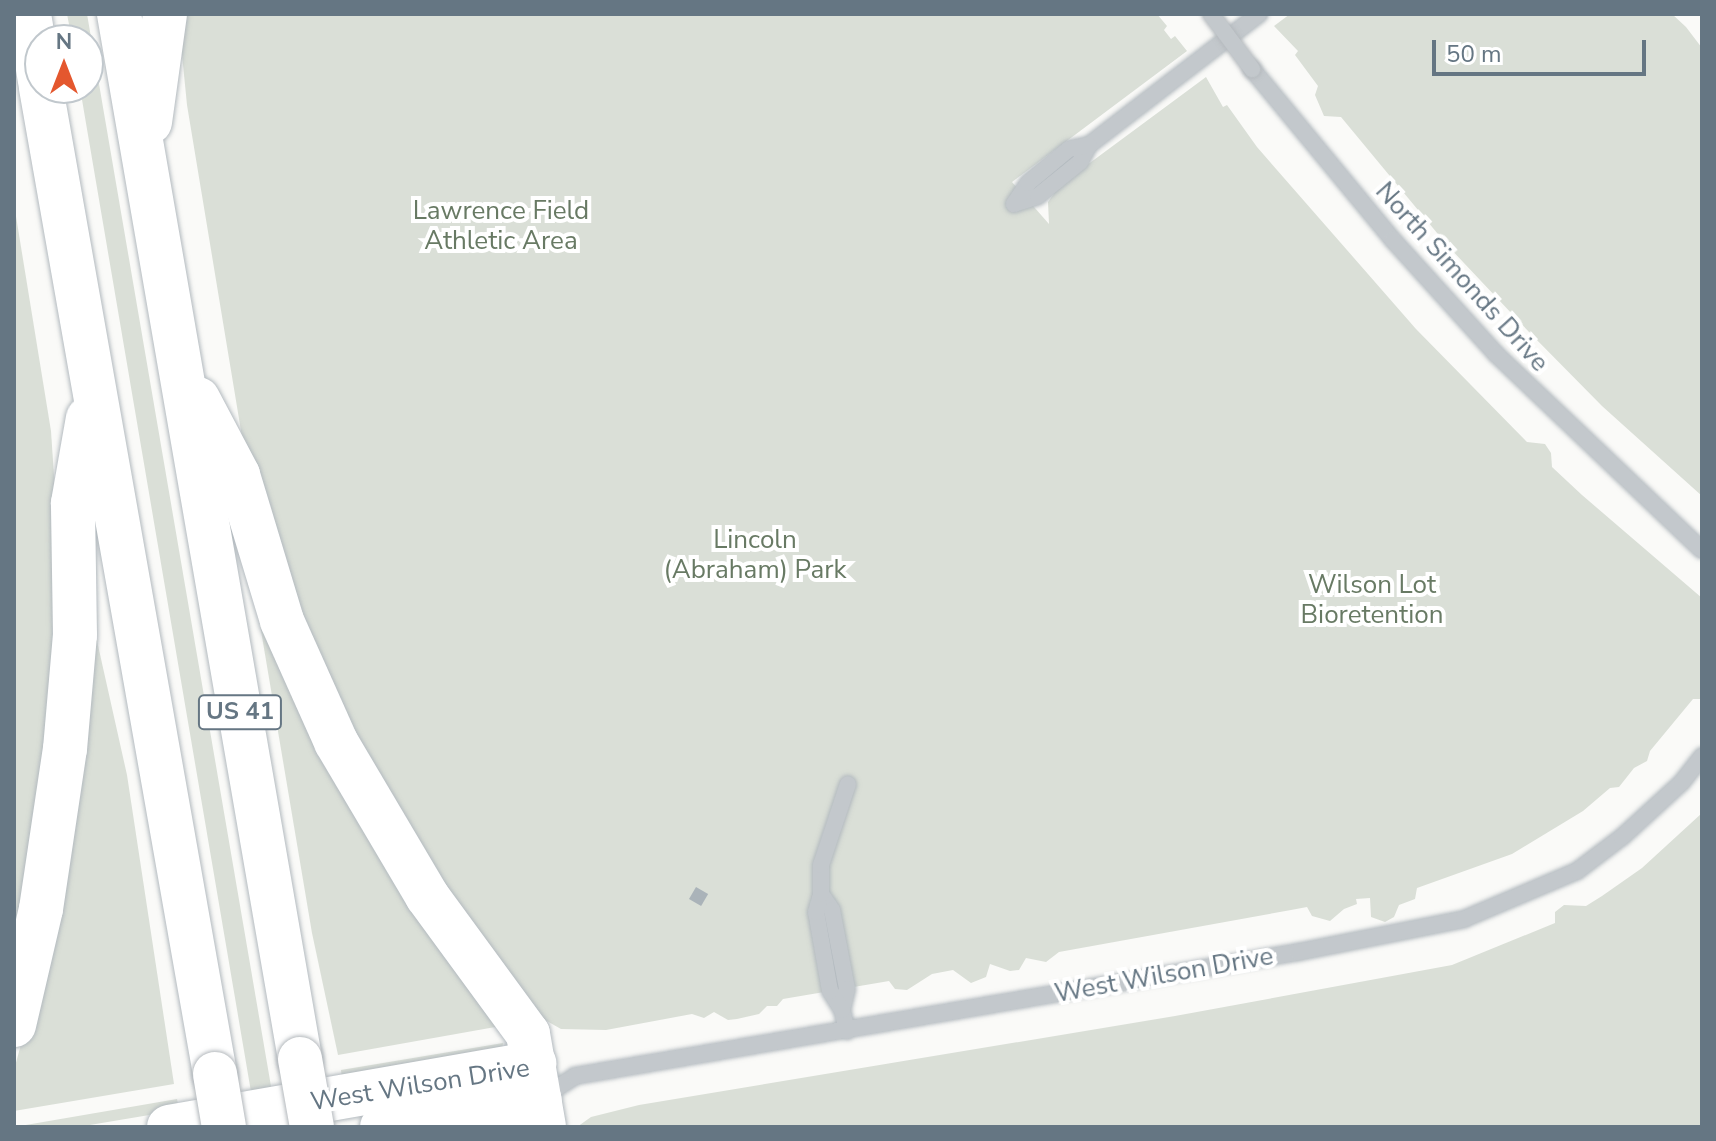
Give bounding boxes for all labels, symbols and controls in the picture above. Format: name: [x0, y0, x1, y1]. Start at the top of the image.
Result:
north arrow: [24, 24, 104, 104]
scale bar: [1436, 24, 1650, 74]
text: N: [56, 27, 72, 57]
text: 50 m: [1446, 38, 1502, 70]
street label: North Simonds Drive: [1369, 176, 1555, 378]
park label: Lawrence Field Athletic Area: [413, 195, 589, 256]
park label: Lincoln (Abraham) Park: [664, 524, 846, 586]
park label: Wilson Lot Bioretention: [1301, 569, 1443, 630]
road number: US 41: [196, 692, 284, 732]
street label: West Wilson Drive: [1052, 940, 1276, 1010]
street label: West Wilson Drive: [308, 1052, 532, 1118]

